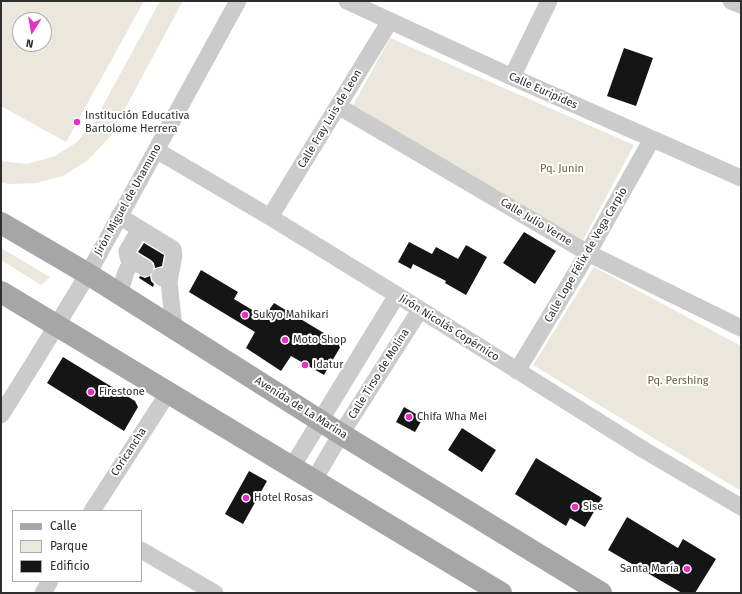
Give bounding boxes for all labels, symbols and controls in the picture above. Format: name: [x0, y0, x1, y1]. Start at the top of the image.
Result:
north arrow: [12, 12, 52, 52]
text: N: [25, 36, 35, 50]
street label: Calle Fray Luis de Leon: [295, 67, 365, 171]
street label: Calle Euripides: [506, 70, 580, 112]
place label: Institución Educativa Bartolome Herrera: [85, 109, 189, 135]
marker: Institución Educativa Bartolome Herrera: [72, 117, 82, 127]
street label: Jirón Miguel de Unamuno: [92, 142, 164, 258]
park label: Pq. Junin: [540, 162, 584, 176]
street label: Calle Lope Félix de Vega Carpio: [542, 185, 630, 325]
street label: Calle Julio Verne: [498, 195, 574, 249]
street label: Jirón Nicolás Copérnico: [397, 292, 501, 364]
place label: Sukyo Mahikari: [253, 308, 329, 322]
marker: Sukyo Mahikari: [240, 310, 250, 320]
street label: Calle Tirso de Molina: [346, 326, 412, 422]
place label: Moto Shop: [293, 333, 347, 347]
marker: Moto Shop: [280, 335, 290, 345]
place label: Idatur: [313, 358, 343, 372]
marker: Idatur: [300, 360, 310, 370]
street label: Avenida de La Marina: [252, 374, 350, 442]
park label: Pq. Pershing: [647, 374, 709, 388]
place label: Firestone: [99, 385, 145, 399]
marker: Firestone: [86, 387, 96, 397]
place label: Chifa Wha Mei: [417, 410, 487, 424]
marker: Chifa Wha Mei: [404, 412, 414, 422]
street label: Coricancha: [108, 425, 150, 479]
place label: Hotel Rosas: [254, 491, 313, 505]
marker: Hotel Rosas: [241, 493, 251, 503]
place label: Sise: [583, 500, 603, 514]
marker: Sise: [570, 502, 580, 512]
legend: [12, 510, 142, 582]
text: Calle: [50, 519, 77, 533]
text: Parque: [50, 539, 88, 553]
text: Edificio: [50, 559, 90, 573]
place label: Santa María: [620, 562, 679, 576]
marker: Santa María: [682, 564, 692, 574]

